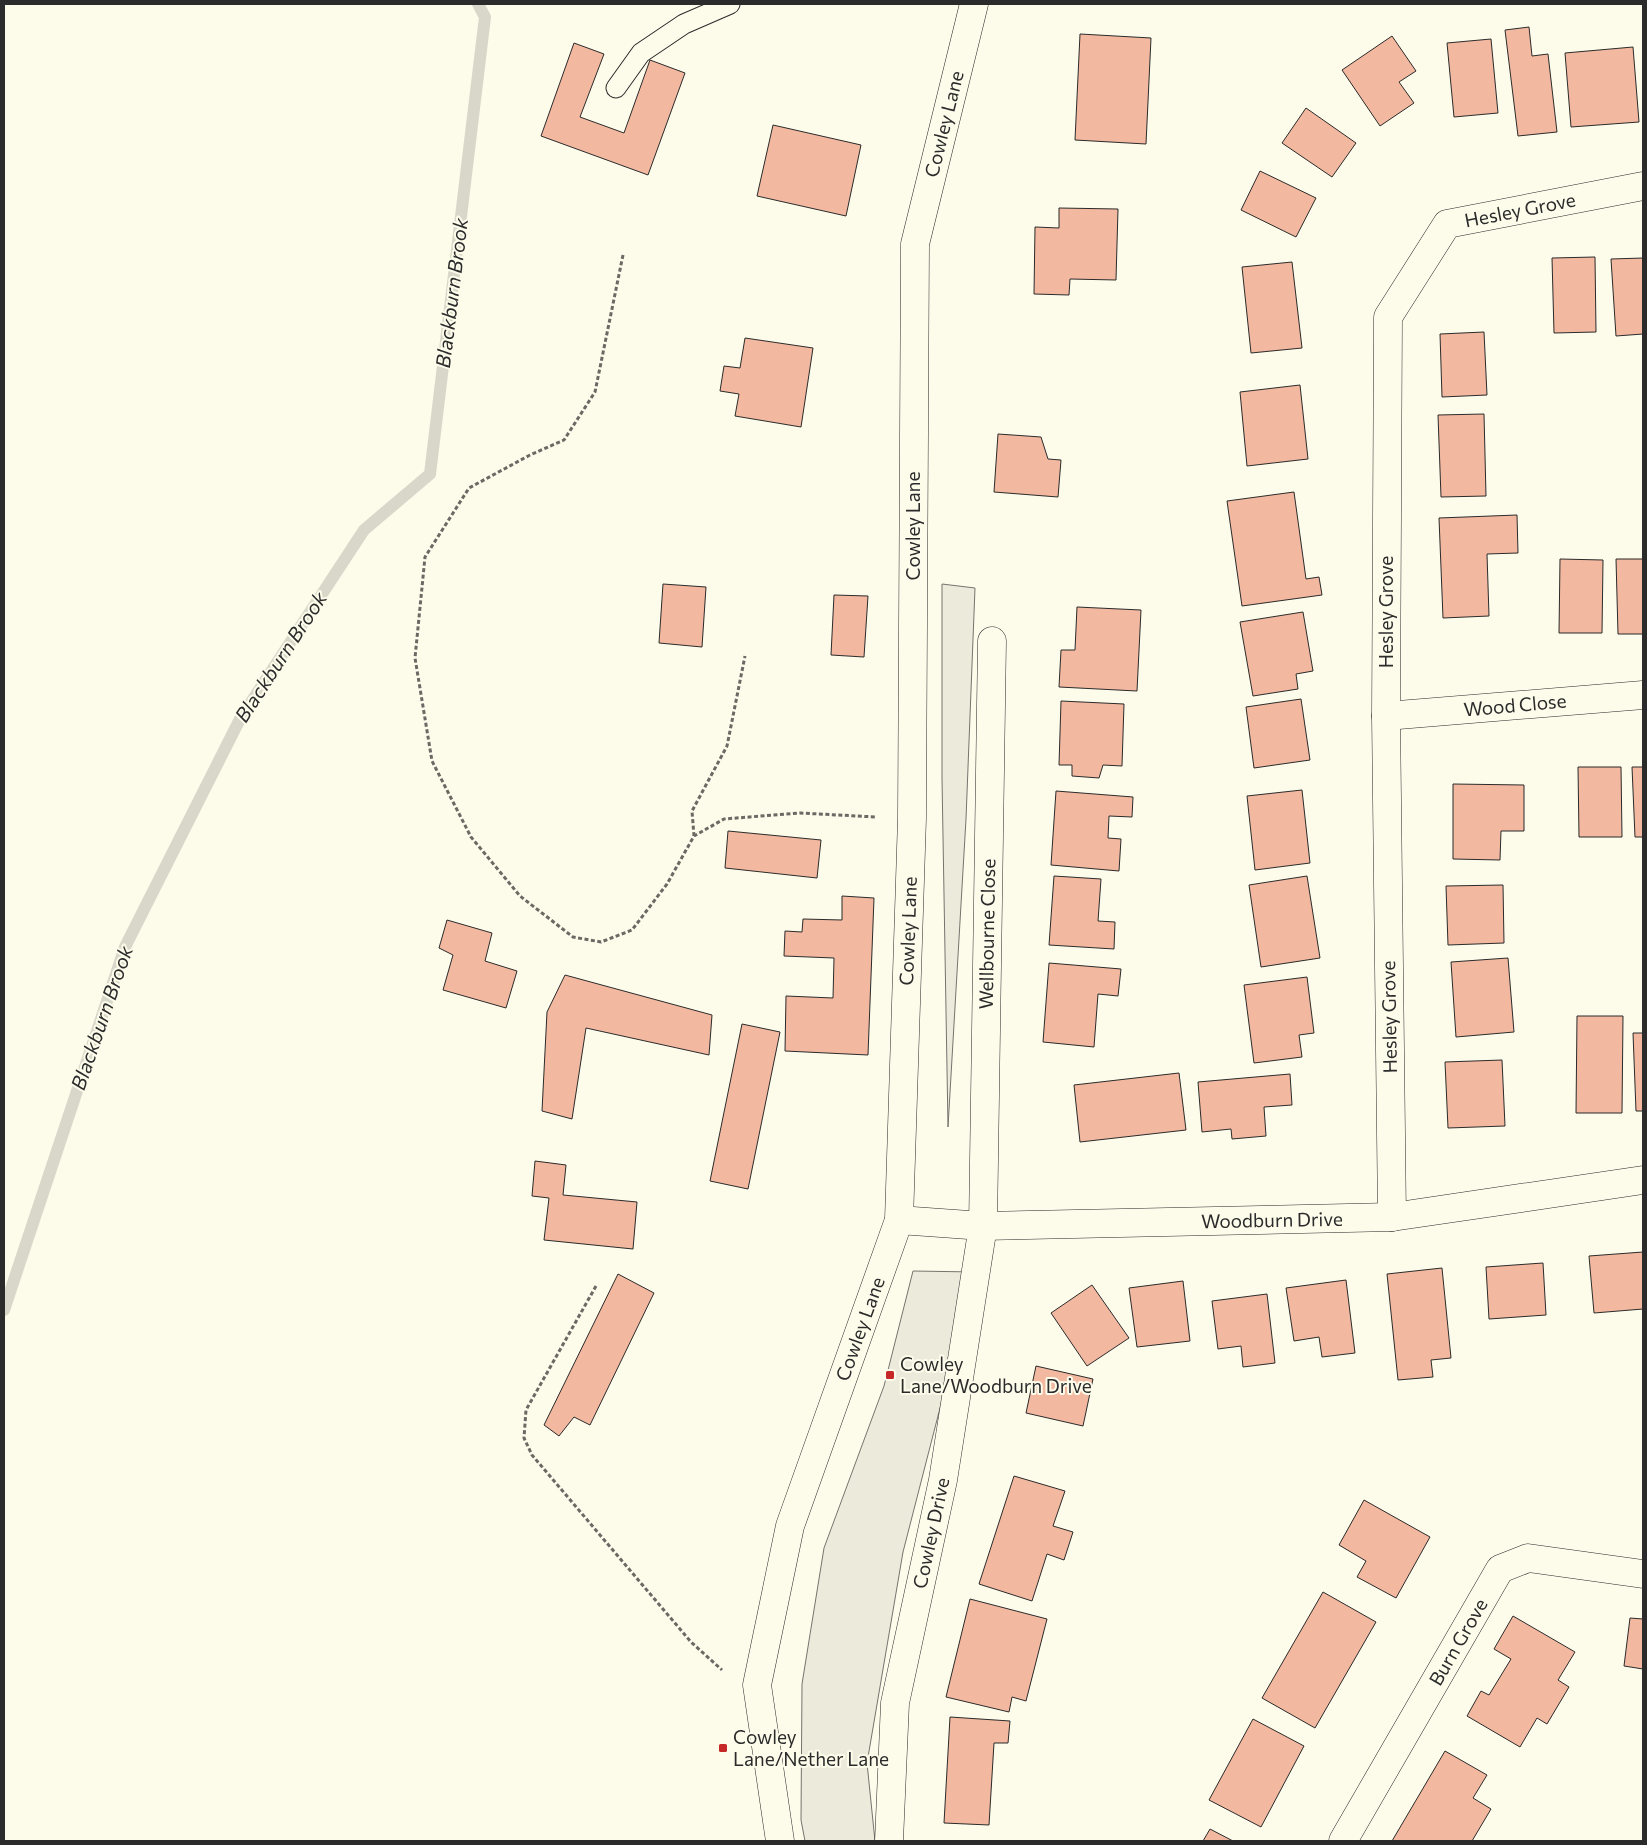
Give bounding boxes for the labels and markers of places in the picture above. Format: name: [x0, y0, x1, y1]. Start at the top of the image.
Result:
place label: Cowley Lane/Woodburn Drive: [900, 1352, 1092, 1397]
marker: Cowley Lane/Woodburn Drive: [884, 1369, 896, 1381]
place label: Cowley Lane/Nether Lane: [733, 1725, 889, 1770]
marker: Cowley Lane/Nether Lane: [717, 1742, 729, 1754]

